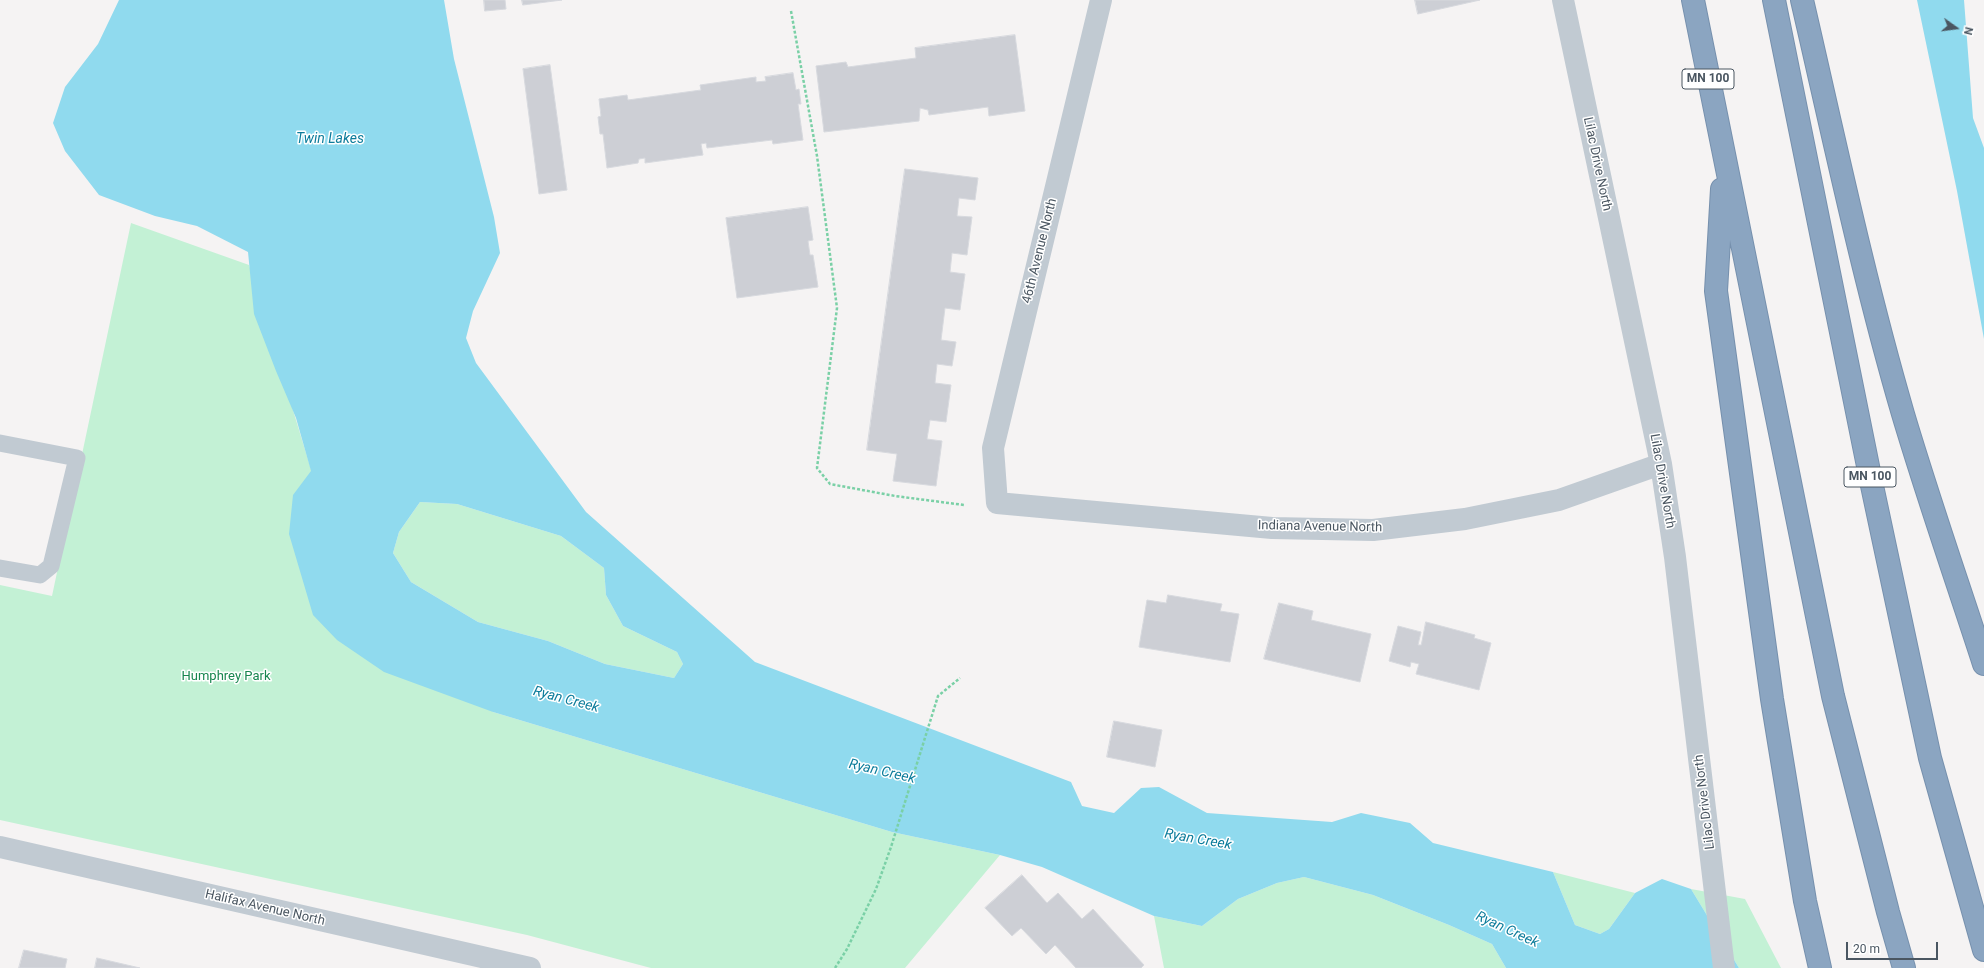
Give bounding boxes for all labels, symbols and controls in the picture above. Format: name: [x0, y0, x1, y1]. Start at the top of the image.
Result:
north arrow: [1936, 8, 1976, 48]
text: N: [1961, 26, 1975, 36]
road number: MN 100: [1682, 69, 1734, 89]
street label: Lilac Drive North: [1579, 116, 1615, 212]
water label: Twin Lakes: [296, 131, 364, 147]
street label: 46th Avenue North: [1019, 197, 1061, 305]
street label: Lilac Drive North: [1646, 433, 1678, 529]
road number: MN 100: [1844, 467, 1896, 487]
street label: Indiana Avenue North: [1258, 518, 1382, 536]
park label: Humphrey Park: [182, 669, 270, 685]
water label: Ryan Creek: [531, 683, 601, 717]
street label: Lilac Drive North: [1691, 754, 1719, 850]
water label: Ryan Creek: [847, 756, 917, 788]
water label: Ryan Creek: [1163, 826, 1233, 854]
street label: Halifax Avenue North: [204, 887, 326, 929]
water label: Ryan Creek: [1473, 908, 1541, 952]
scale bar: [1848, 934, 1940, 960]
text: 20 m: [1853, 942, 1880, 956]

